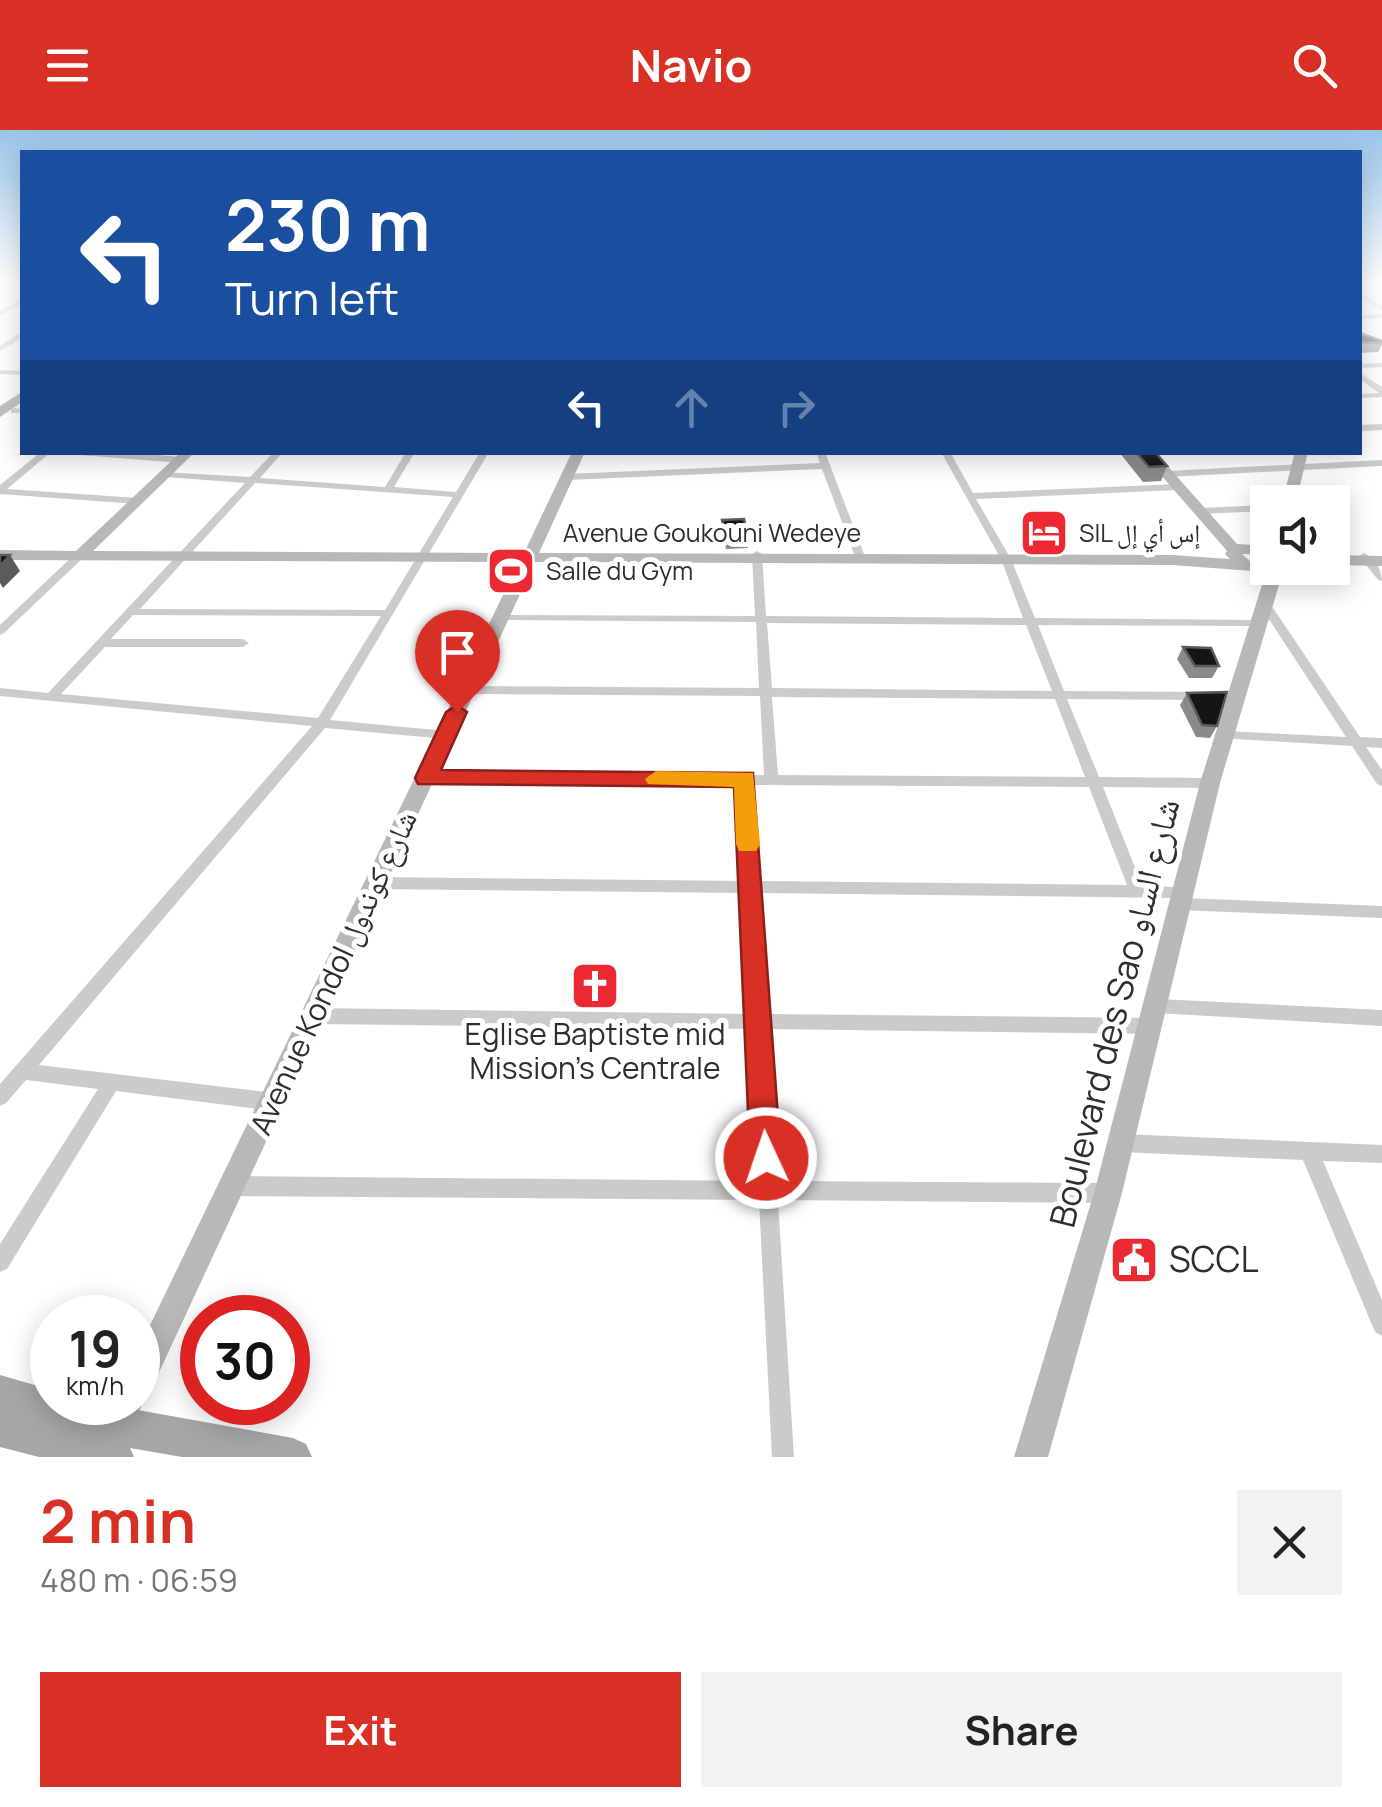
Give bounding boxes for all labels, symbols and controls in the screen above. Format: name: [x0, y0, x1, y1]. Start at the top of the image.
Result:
text: Navio: [630, 34, 752, 96]
icon: menu: [40, 38, 95, 93]
icon: search: [1287, 38, 1342, 93]
text: 230 m: [225, 176, 430, 272]
icon: left: [60, 190, 190, 320]
text: Turn left: [225, 267, 399, 329]
icon: left: [559, 380, 614, 435]
icon: ahead: [664, 380, 719, 435]
icon: right: [769, 380, 824, 435]
map controls: [1250, 485, 1350, 585]
button: sound: [1250, 485, 1350, 585]
hotel icon: SIL إس أي إل: [1018, 507, 1070, 559]
street label: Avenue Goukouni Wedeye: [563, 515, 861, 550]
place label: SIL إس أي إل: [1079, 515, 1200, 553]
sports icon: Salle du Gym: [485, 545, 537, 597]
place label: Salle du Gym: [546, 553, 693, 588]
pin: [415, 610, 500, 713]
icon: arrive: [430, 625, 485, 680]
street label: Boulevard des Sao شارع الساو: [1038, 793, 1191, 1232]
street label: Avenue Kondol شارع كوندول: [239, 804, 426, 1141]
church icon: Eglise Baptiste mid Mission's Centrale: [569, 960, 621, 1012]
place label: Eglise Baptiste mid Mission's Centrale: [465, 1013, 725, 1088]
position arrow: [714, 1106, 818, 1210]
public building icon: SCCL: [1108, 1234, 1160, 1286]
place label: SCCL: [1169, 1235, 1259, 1283]
speed limit sign: 30: [180, 1295, 310, 1425]
text: 19: [69, 1314, 121, 1382]
text: km/h: [66, 1368, 124, 1403]
text: 2 min: [40, 1479, 196, 1561]
button: close: [1237, 1490, 1342, 1595]
text: 480 m · 06:59: [40, 1558, 238, 1602]
button: Exit: [40, 1672, 681, 1787]
button: Share: [701, 1672, 1342, 1787]

